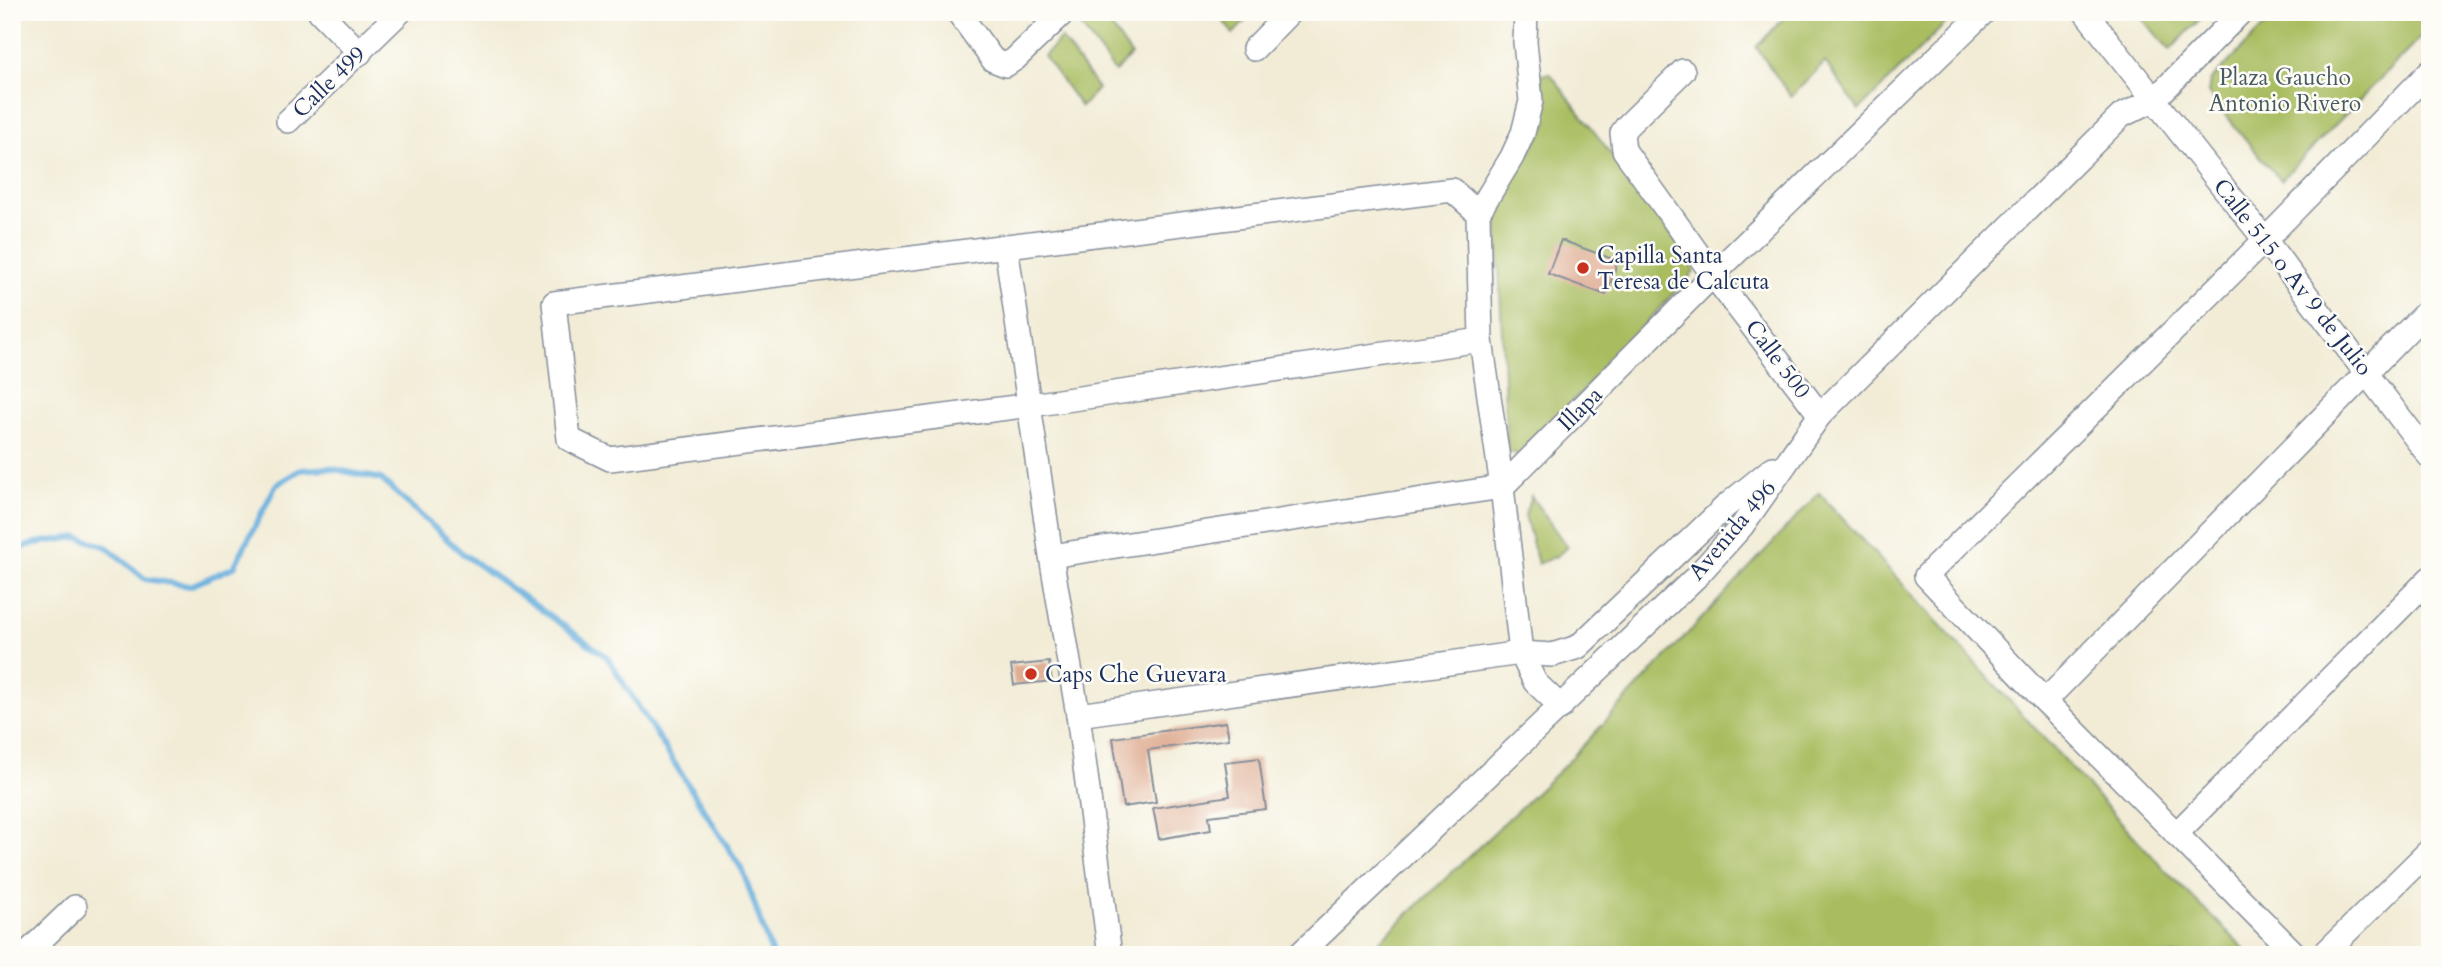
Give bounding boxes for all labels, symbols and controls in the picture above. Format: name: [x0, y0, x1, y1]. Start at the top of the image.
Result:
street label: Calle 499: [285, 39, 373, 125]
park label: Plaza Gaucho Antonio Rivero: [2209, 62, 2361, 119]
street label: Calle 515 o Av 9 de Julio: [2206, 172, 2380, 382]
place label: Capilla Santa Teresa de Calcuta: [1597, 240, 1770, 297]
marker: Capilla Santa Teresa de Calcuta: [1575, 260, 1591, 276]
street label: Calle 500: [1738, 313, 1818, 405]
street label: Illapa: [1551, 380, 1609, 438]
street label: Avenida 496: [1681, 473, 1783, 587]
place label: Caps Che Guevara: [1045, 659, 1227, 690]
marker: Caps Che Guevara: [1023, 666, 1039, 682]

